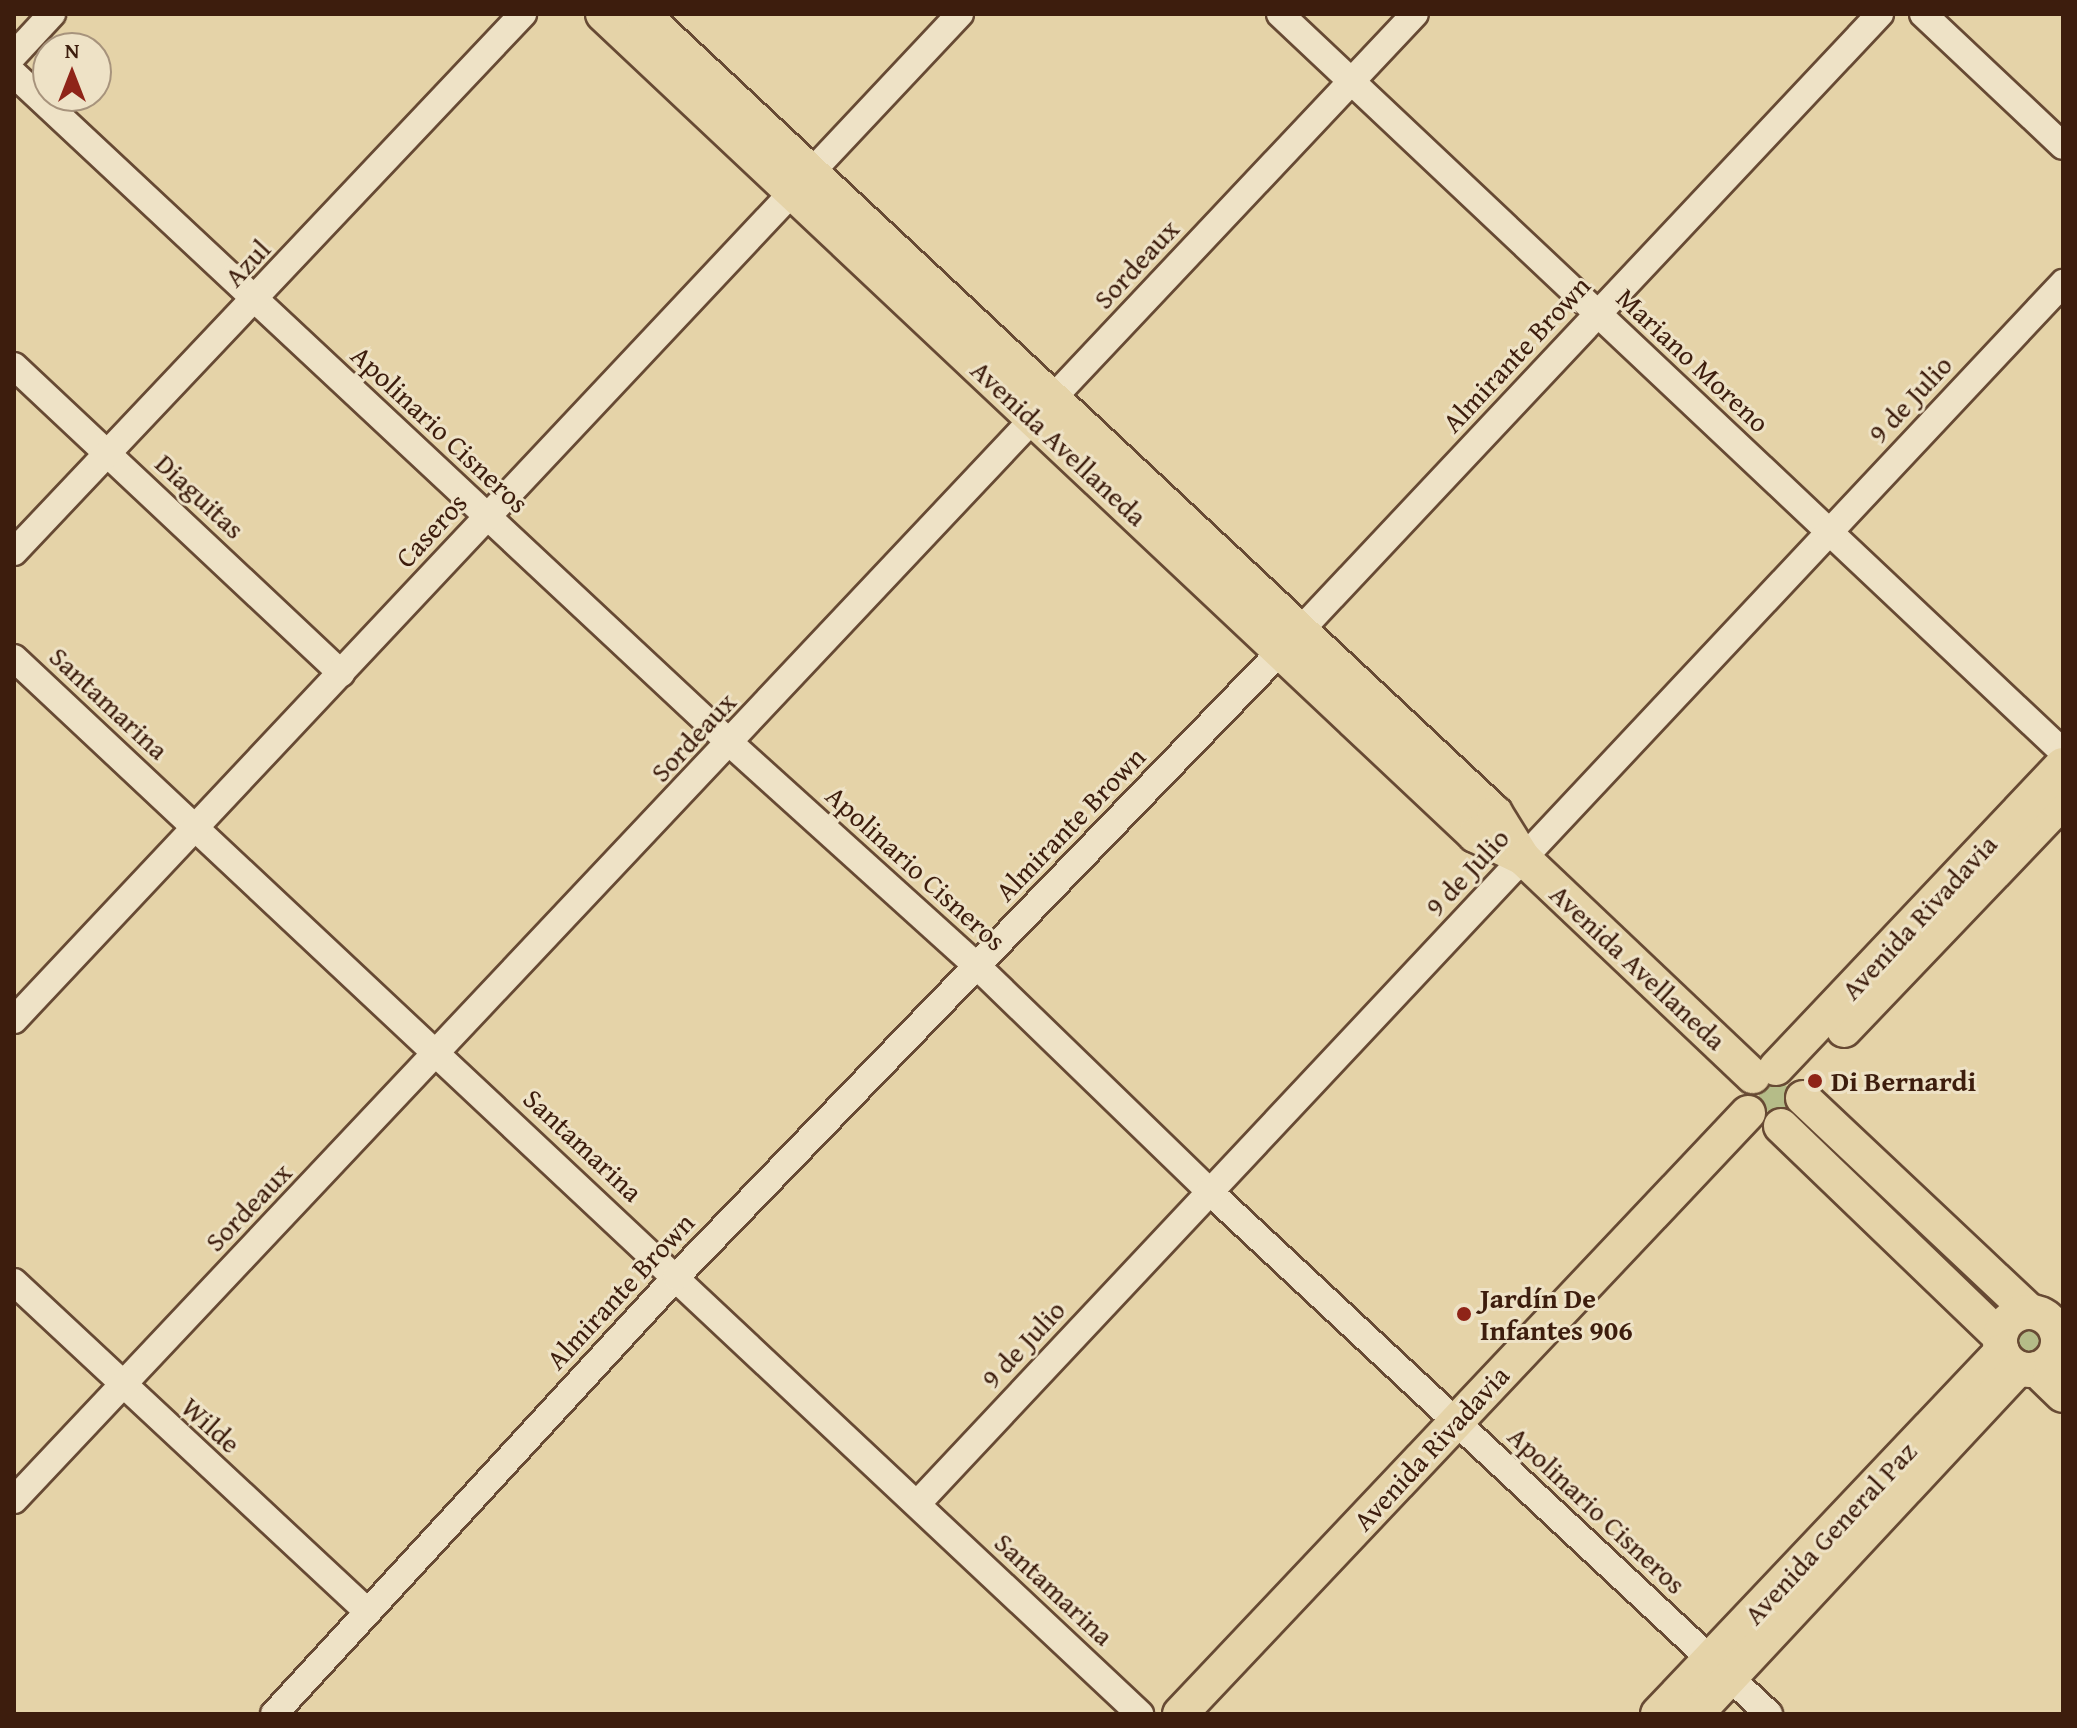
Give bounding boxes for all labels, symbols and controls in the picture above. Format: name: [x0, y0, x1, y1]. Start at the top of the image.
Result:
north arrow: [32, 32, 112, 112]
text: N: [65, 34, 79, 66]
street label: Sordeaux: [1086, 212, 1186, 316]
street label: Azul: [217, 232, 277, 294]
street label: Almirante Brown: [1435, 269, 1597, 439]
street label: Mariano Moreno: [1610, 281, 1776, 439]
street label: Apolinario Cisneros: [344, 338, 536, 520]
street label: 9 de Julio: [1861, 348, 1959, 450]
street label: Avenida Avellaneda: [964, 353, 1154, 533]
street label: Diaguitas: [149, 446, 251, 546]
street label: Caseros: [388, 486, 474, 574]
street label: Santamarina: [43, 639, 175, 767]
street label: Sordeaux: [643, 685, 743, 789]
street label: Almirante Brown: [988, 740, 1152, 908]
street label: Apolinario Cisneros: [819, 778, 1013, 958]
street label: 9 de Julio: [1418, 821, 1516, 923]
street label: Avenida Rivadavia: [1834, 828, 2004, 1006]
street label: Avenida Avellaneda: [1543, 877, 1733, 1057]
place label: Di Bernardi: [1831, 1064, 1976, 1098]
marker: Di Bernardi: [1806, 1072, 1824, 1090]
street label: Santamarina: [517, 1081, 649, 1209]
street label: Sordeaux: [198, 1156, 298, 1258]
street label: Almirante Brown: [539, 1206, 701, 1376]
place label: Jardín De Infantes 906: [1480, 1281, 1633, 1347]
street label: 9 de Julio: [974, 1293, 1072, 1395]
marker: Jardín De Infantes 906: [1455, 1305, 1473, 1323]
street label: Avenida Rivadavia: [1346, 1359, 1516, 1537]
street label: Wilde: [175, 1390, 247, 1460]
street label: Apolinario Cisneros: [1501, 1419, 1693, 1601]
street label: Avenida General Paz: [1737, 1435, 1923, 1631]
street label: Santamarina: [988, 1525, 1120, 1653]

